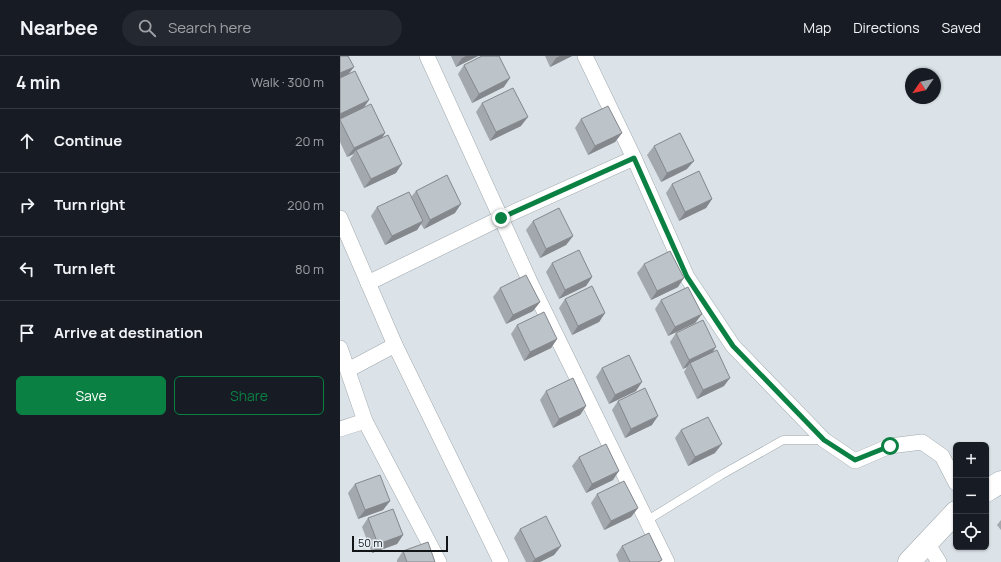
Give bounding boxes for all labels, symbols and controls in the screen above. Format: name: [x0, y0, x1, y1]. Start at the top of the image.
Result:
search box: [122, 10, 402, 46]
text: Nearbee: [20, 15, 98, 41]
icon: search: [136, 17, 158, 39]
text: Search here: [168, 17, 251, 38]
text: Map: [803, 18, 831, 37]
text: Directions: [853, 18, 920, 37]
text: Saved: [942, 18, 981, 37]
north arrow: [905, 68, 941, 104]
text: 4 min: [16, 71, 60, 94]
text: Walk · 300 m: [251, 73, 324, 91]
icon: ahead: [16, 130, 38, 152]
text: Continue: [54, 130, 122, 151]
text: 20 m: [295, 132, 324, 150]
icon: right: [16, 194, 38, 216]
text: Turn right: [54, 194, 125, 215]
text: 200 m: [287, 196, 324, 214]
route end: [492, 209, 510, 227]
icon: left: [16, 258, 38, 280]
text: Turn left: [54, 258, 116, 279]
text: 80 m: [295, 260, 324, 278]
icon: arrive: [16, 322, 38, 344]
text: Arrive at destination: [54, 322, 203, 343]
button: Save: [16, 376, 166, 415]
button: Share: [174, 376, 324, 415]
route start: [881, 437, 899, 455]
map controls: [953, 442, 989, 550]
button: +: [953, 442, 989, 478]
button: −: [953, 478, 989, 514]
button: locate: [953, 514, 989, 550]
scale bar: [352, 534, 448, 553]
text: 50 m: [358, 535, 383, 550]

